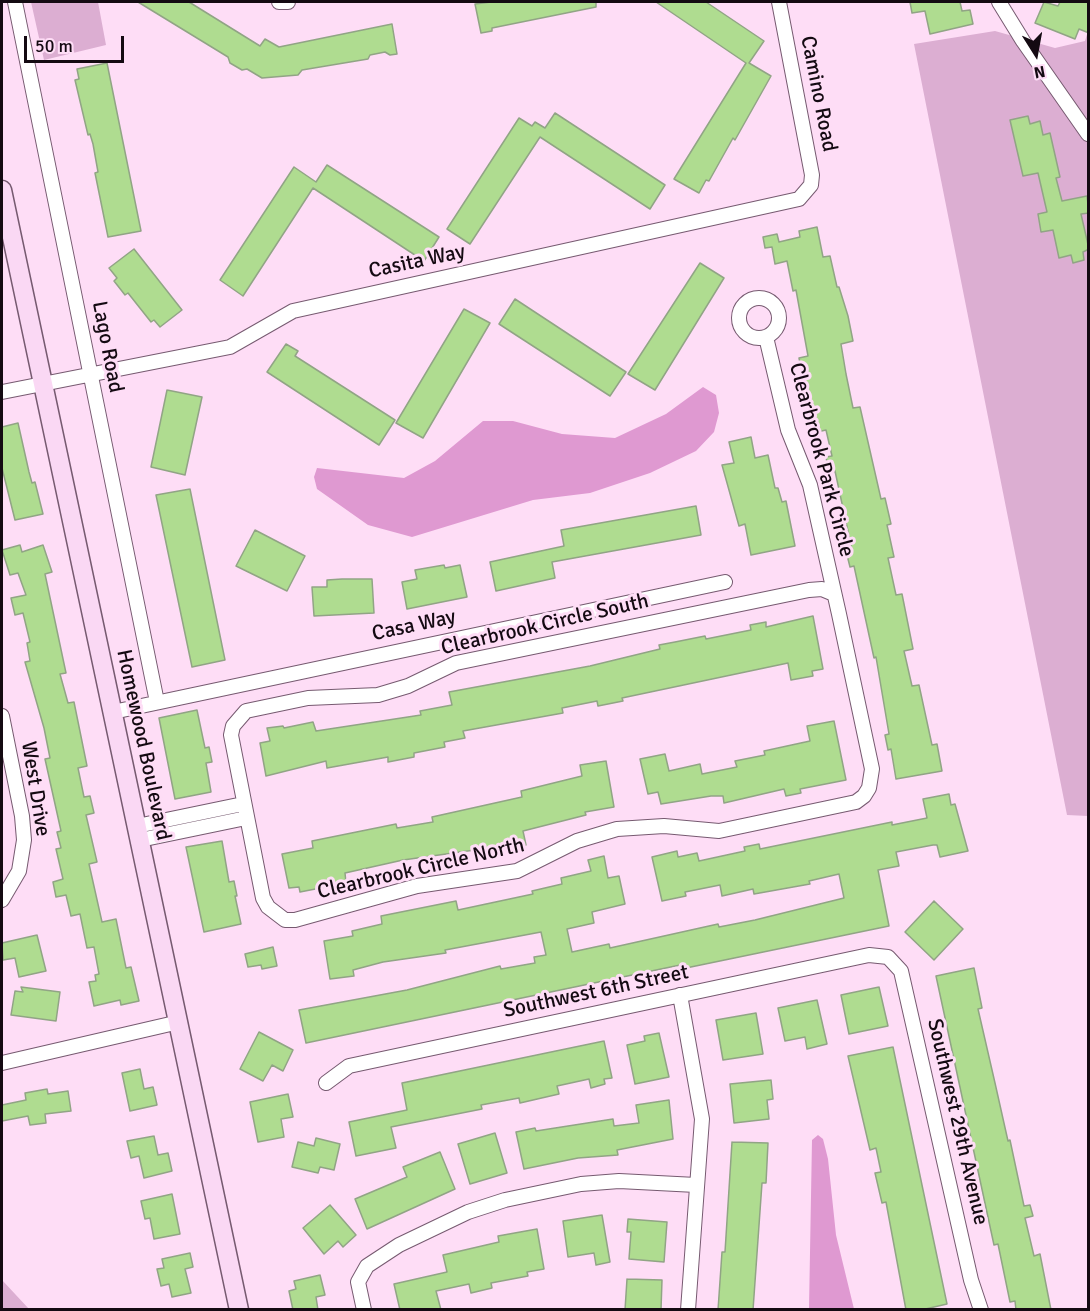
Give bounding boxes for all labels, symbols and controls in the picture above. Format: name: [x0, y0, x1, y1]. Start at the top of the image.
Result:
scale bar: [27, 24, 128, 62]
north arrow: [1006, 24, 1066, 84]
street label: Camino Road: [794, 34, 842, 154]
text: 50 m: [35, 35, 73, 57]
text: N: [1032, 61, 1047, 83]
street label: Casita Way: [367, 239, 467, 285]
street label: Lago Road: [86, 299, 128, 395]
street label: Clearbrook Park Circle: [783, 360, 859, 560]
street label: Clearbrook Circle South: [439, 589, 651, 661]
street label: Casa Way: [370, 605, 458, 647]
street label: Homewood Boulevard: [110, 647, 176, 843]
street label: West Drive: [15, 740, 55, 838]
street label: Clearbrook Circle North: [315, 833, 527, 905]
street label: Southwest 6th Street: [501, 960, 691, 1024]
street label: Southwest 29th Avenue: [921, 1016, 993, 1228]

